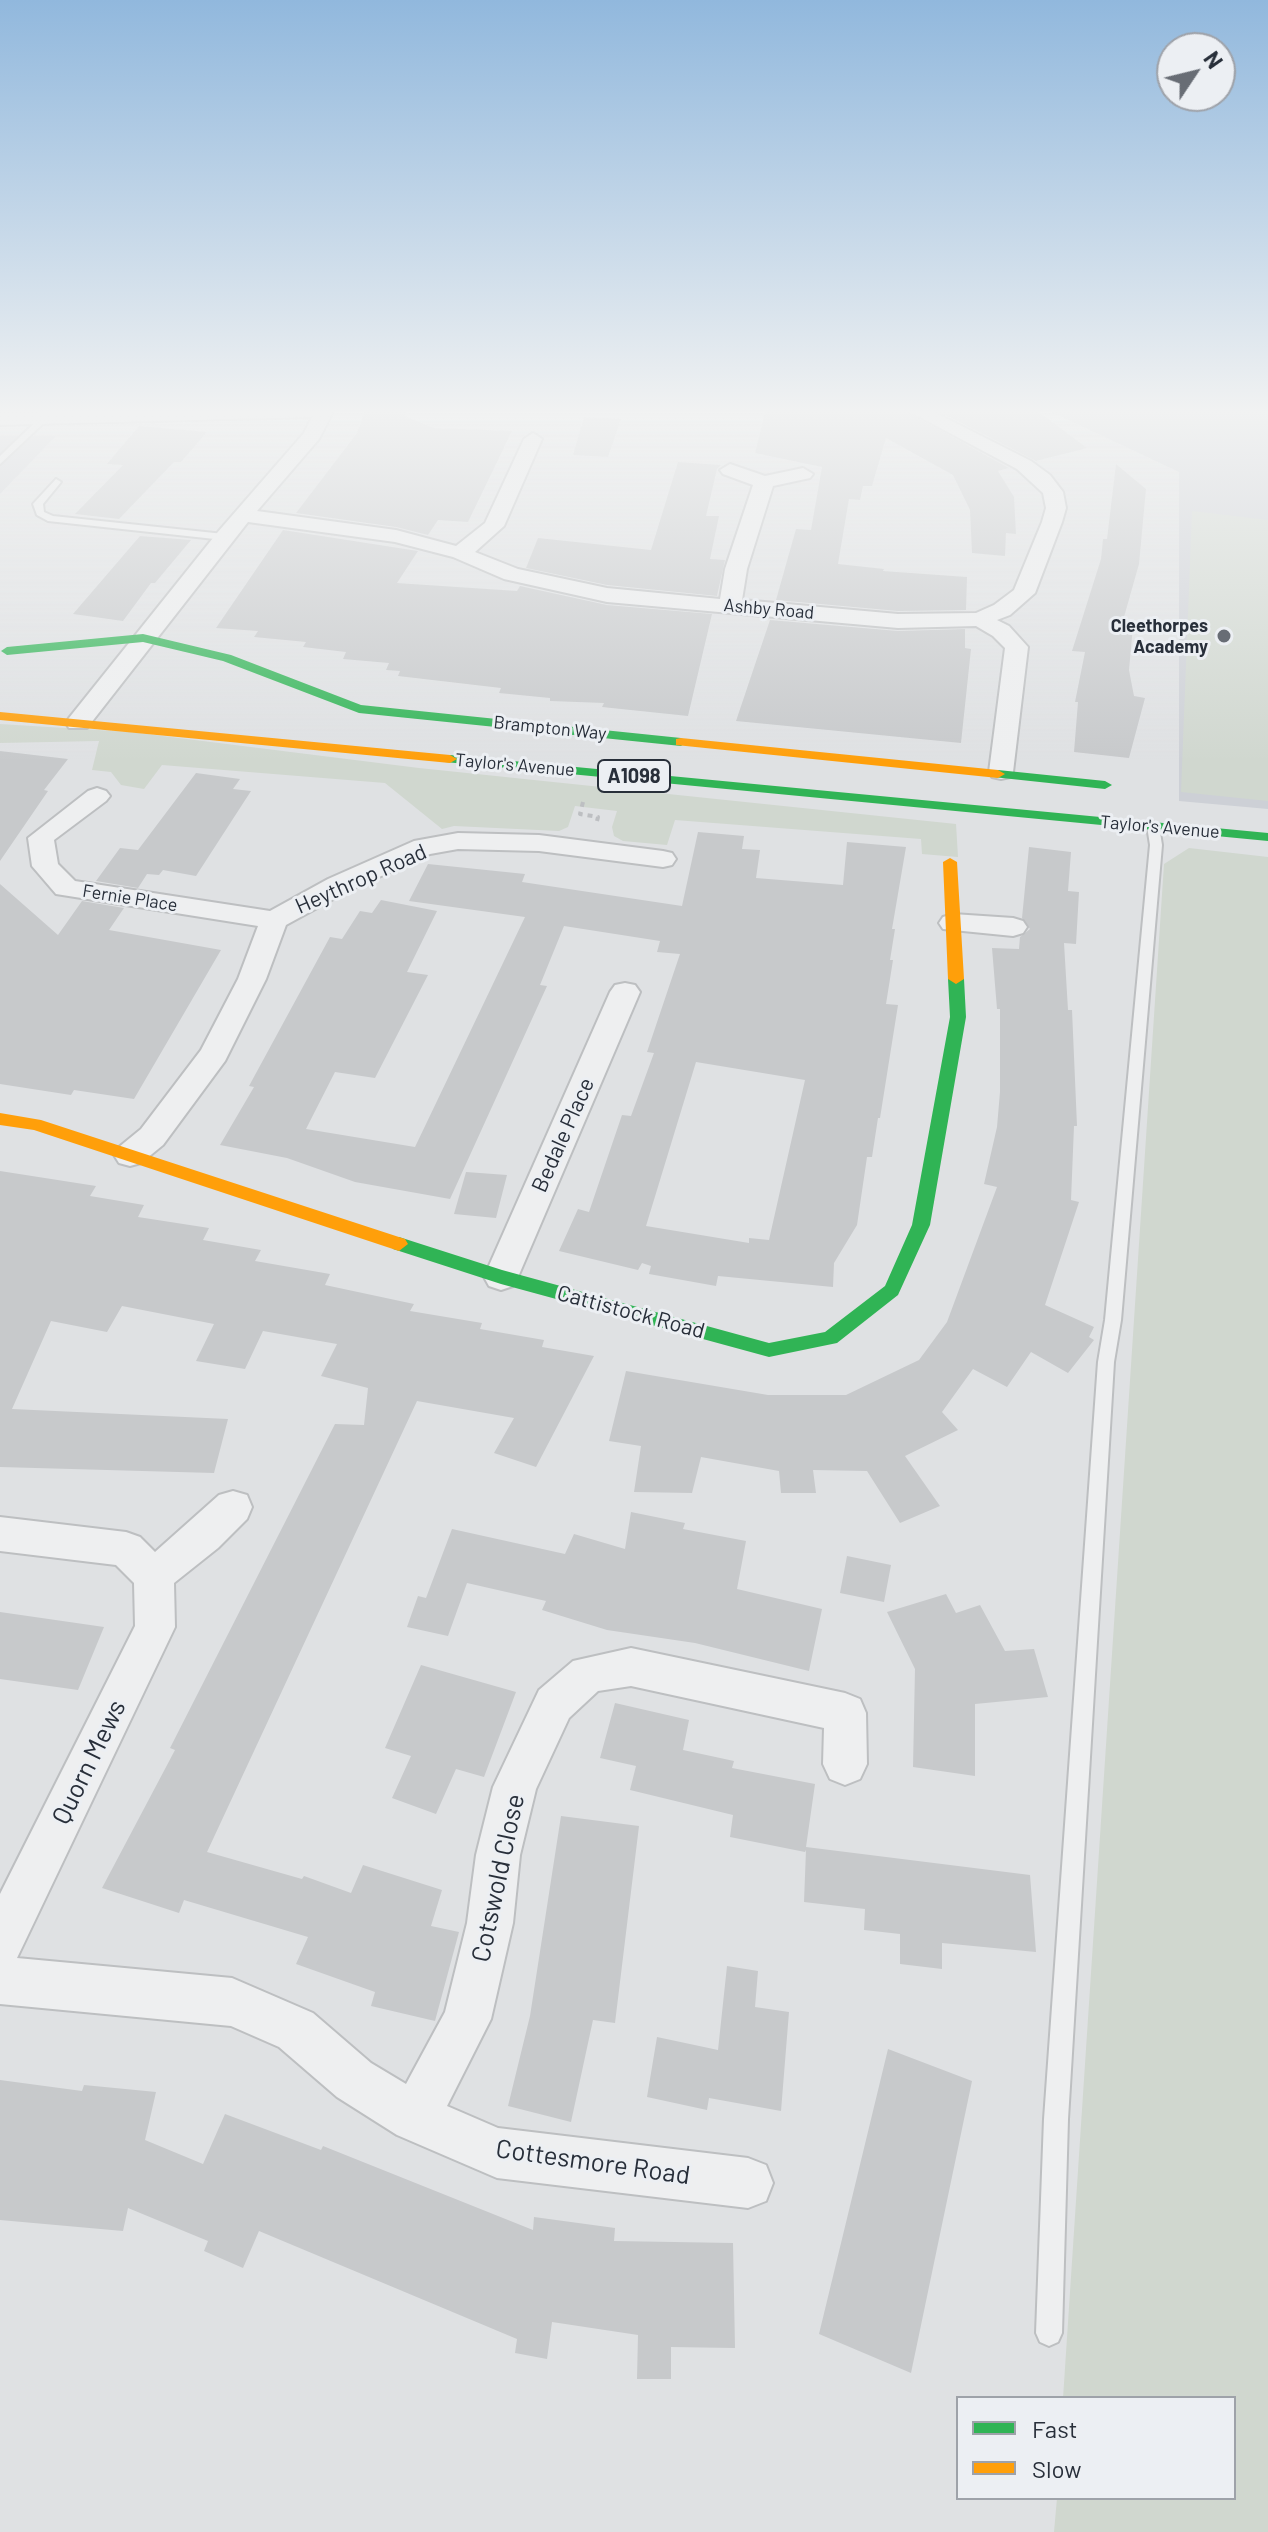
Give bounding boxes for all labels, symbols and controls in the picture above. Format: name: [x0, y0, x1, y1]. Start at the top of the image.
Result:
north arrow: [1156, 32, 1236, 112]
text: N: [1199, 46, 1229, 73]
street label: Ashby Road: [723, 594, 815, 624]
place label: Cleethorpes Academy: [1111, 615, 1208, 658]
marker: Cleethorpes Academy: [1215, 627, 1233, 645]
street label: Brampton Way: [492, 711, 608, 745]
street label: Taylor's Avenue: [454, 749, 576, 781]
road number: A1098: [598, 760, 670, 792]
street label: Taylor's Avenue: [1099, 811, 1221, 843]
street label: Heythrop Road: [291, 838, 431, 920]
street label: Fernie Place: [81, 880, 179, 916]
street label: Bedale Place: [526, 1074, 600, 1196]
street label: Cattistock Road: [554, 1280, 708, 1344]
street label: Quorn Mews: [46, 1695, 132, 1829]
street label: Cotswold Close: [465, 1791, 531, 1965]
street label: Cottesmore Road: [494, 2133, 692, 2191]
legend: [956, 2396, 1236, 2500]
text: Fast: [1032, 2414, 1077, 2443]
text: Slow: [1032, 2454, 1081, 2483]

